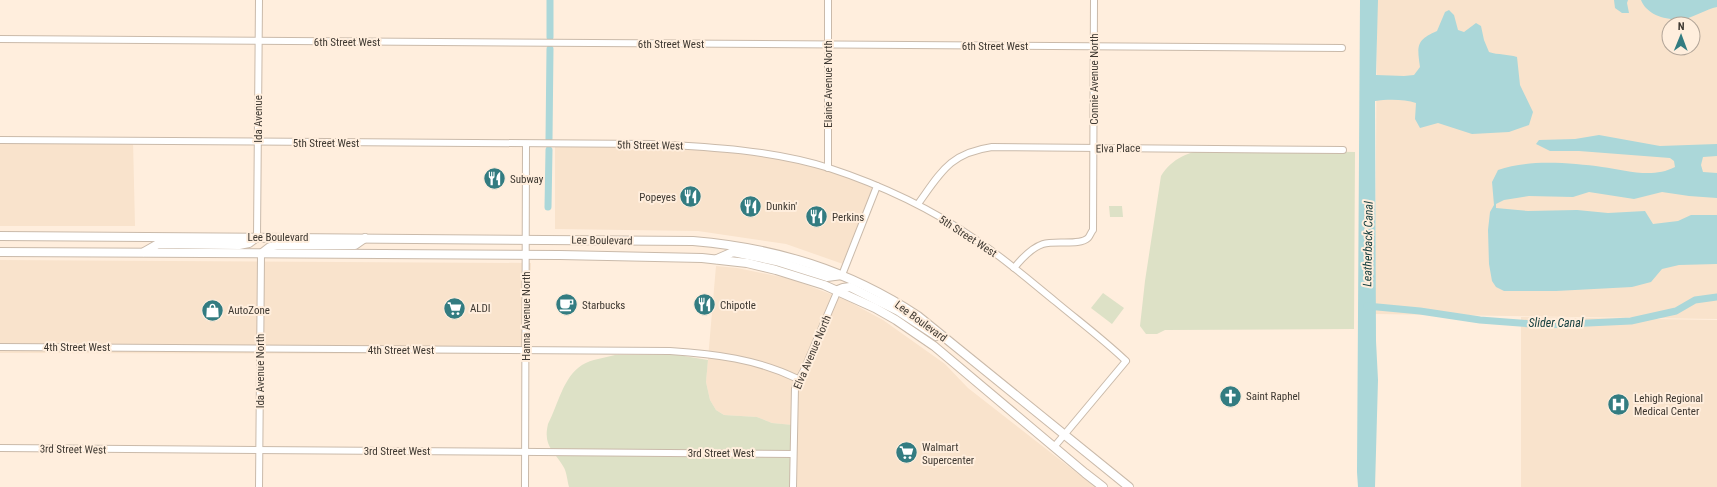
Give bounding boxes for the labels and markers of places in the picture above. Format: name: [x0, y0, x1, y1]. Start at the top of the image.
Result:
restaurant icon: Subway: [481, 166, 507, 192]
place label: Subway: [510, 173, 544, 186]
restaurant icon: Popeyes: [678, 184, 704, 210]
place label: Popeyes: [639, 191, 676, 204]
restaurant icon: Dunkin': [738, 193, 764, 219]
place label: Dunkin': [766, 200, 797, 213]
restaurant icon: Perkins: [803, 204, 829, 230]
place label: Perkins: [832, 211, 864, 224]
cafe icon: Starbucks: [554, 292, 580, 318]
restaurant icon: Chipotle: [691, 292, 717, 318]
supermarket icon: ALDI: [442, 295, 468, 321]
shop icon: AutoZone: [200, 297, 226, 323]
place label: Starbucks: [582, 299, 625, 312]
place label: Chipotle: [720, 299, 756, 312]
place label: ALDI: [470, 302, 491, 315]
place label: AutoZone: [228, 304, 270, 317]
church icon: Saint Raphel: [1218, 383, 1244, 409]
place label: Saint Raphel: [1246, 390, 1300, 403]
hospital icon: Lehigh Regional Medical Center: [1606, 391, 1632, 417]
place label: Lehigh Regional Medical Center: [1634, 392, 1703, 418]
supermarket icon: Walmart Supercenter: [894, 440, 920, 466]
place label: Walmart Supercenter: [922, 441, 975, 467]

